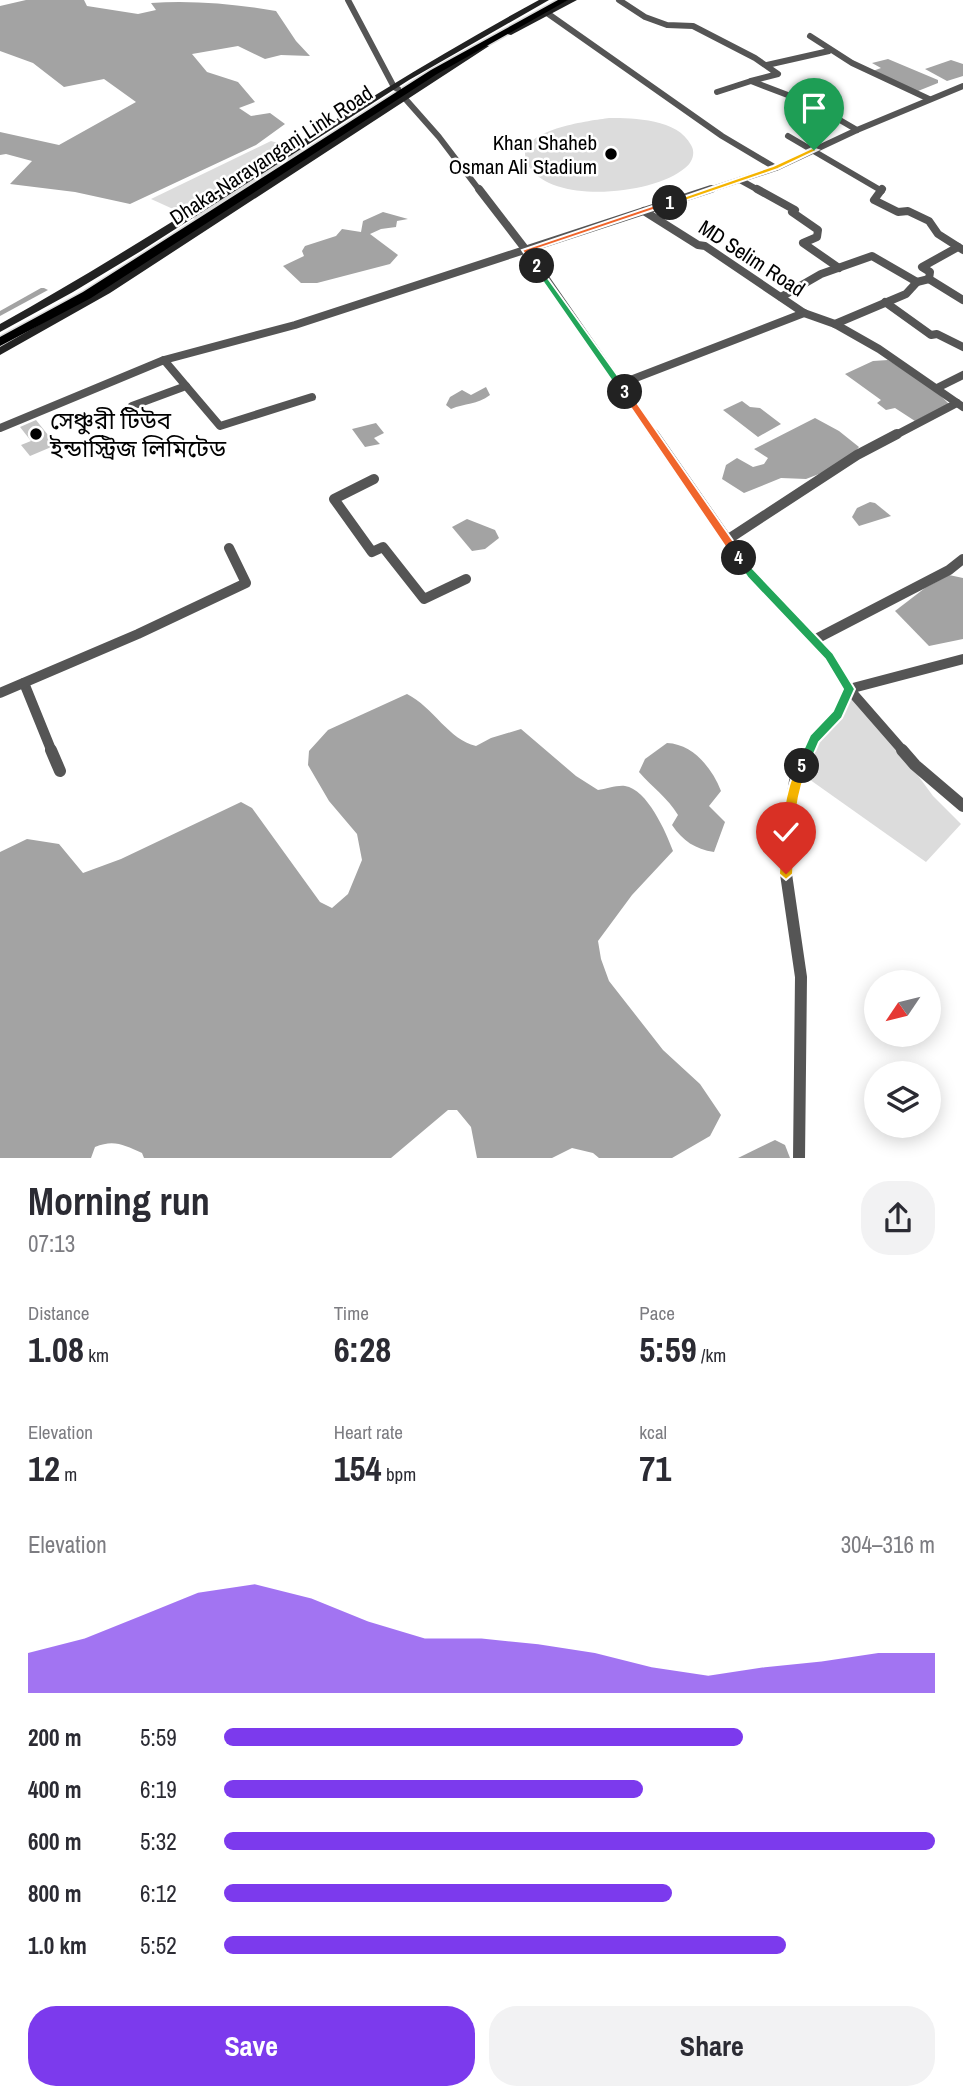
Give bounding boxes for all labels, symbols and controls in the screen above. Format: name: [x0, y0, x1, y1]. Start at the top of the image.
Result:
street label: Dhaka-Narayanganj Link Road: [164, 78, 378, 232]
pin: [784, 78, 844, 150]
icon: arrive: [795, 89, 833, 127]
place label: Khan Shaheb Osman Ali Stadium: [449, 128, 597, 181]
marker: Khan Shaheb Osman Ali Stadium: [603, 146, 619, 162]
pin: 1: [652, 186, 688, 220]
text: 1: [665, 189, 674, 215]
street label: MD Selim Road: [693, 213, 811, 303]
pin: 2: [520, 248, 554, 284]
text: 2: [532, 252, 541, 278]
pin: 3: [608, 374, 642, 410]
text: 3: [620, 378, 629, 404]
place label: সেঞ্চুরী টিউব ইন্ডাস্ট্রিজ লিমিটেড: [49, 404, 227, 464]
marker: সেঞ্চুরী টিউব ইন্ডাস্ট্রিজ লিমিটেড: [28, 426, 44, 442]
pin: 4: [722, 540, 756, 576]
text: 4: [734, 544, 743, 570]
pin: 5: [784, 748, 820, 784]
text: 5: [797, 752, 806, 778]
pin: [756, 802, 816, 874]
icon: check: [767, 813, 805, 851]
north arrow: [864, 970, 942, 1046]
map controls: [864, 970, 941, 1138]
button: layers: [864, 1061, 941, 1138]
text: Morning run: [28, 1176, 210, 1227]
button: share: [861, 1181, 935, 1255]
text: 07:13: [28, 1228, 75, 1259]
text: Distance: [28, 1300, 89, 1326]
text: Time: [334, 1300, 369, 1326]
text: Pace: [639, 1300, 675, 1326]
text: 1.08: [28, 1326, 84, 1373]
text: 6:28: [334, 1326, 391, 1373]
text: 5:59: [639, 1326, 697, 1373]
text: km: [84, 1342, 109, 1368]
text: /km: [697, 1342, 726, 1368]
text: Elevation: [28, 1419, 93, 1445]
text: Heart rate: [334, 1419, 403, 1445]
text: kcal: [639, 1419, 667, 1445]
text: 12: [28, 1445, 60, 1492]
text: 154: [334, 1445, 382, 1492]
text: 71: [639, 1445, 671, 1492]
text: m: [60, 1461, 77, 1487]
text: bpm: [382, 1461, 416, 1487]
text: Elevation: [28, 1529, 107, 1560]
text: 304–316 m: [841, 1529, 935, 1560]
text: 200 m: [28, 1722, 81, 1753]
text: 5:59: [140, 1722, 177, 1753]
text: 400 m: [28, 1774, 81, 1805]
text: 6:19: [140, 1774, 177, 1805]
text: 600 m: [28, 1826, 81, 1857]
text: 5:32: [140, 1826, 177, 1857]
text: 800 m: [28, 1878, 81, 1909]
text: 6:12: [140, 1878, 177, 1909]
text: 1.0 km: [28, 1930, 87, 1961]
text: 5:52: [140, 1930, 177, 1961]
button: Save: [28, 2006, 475, 2086]
button: Share: [489, 2006, 935, 2086]

